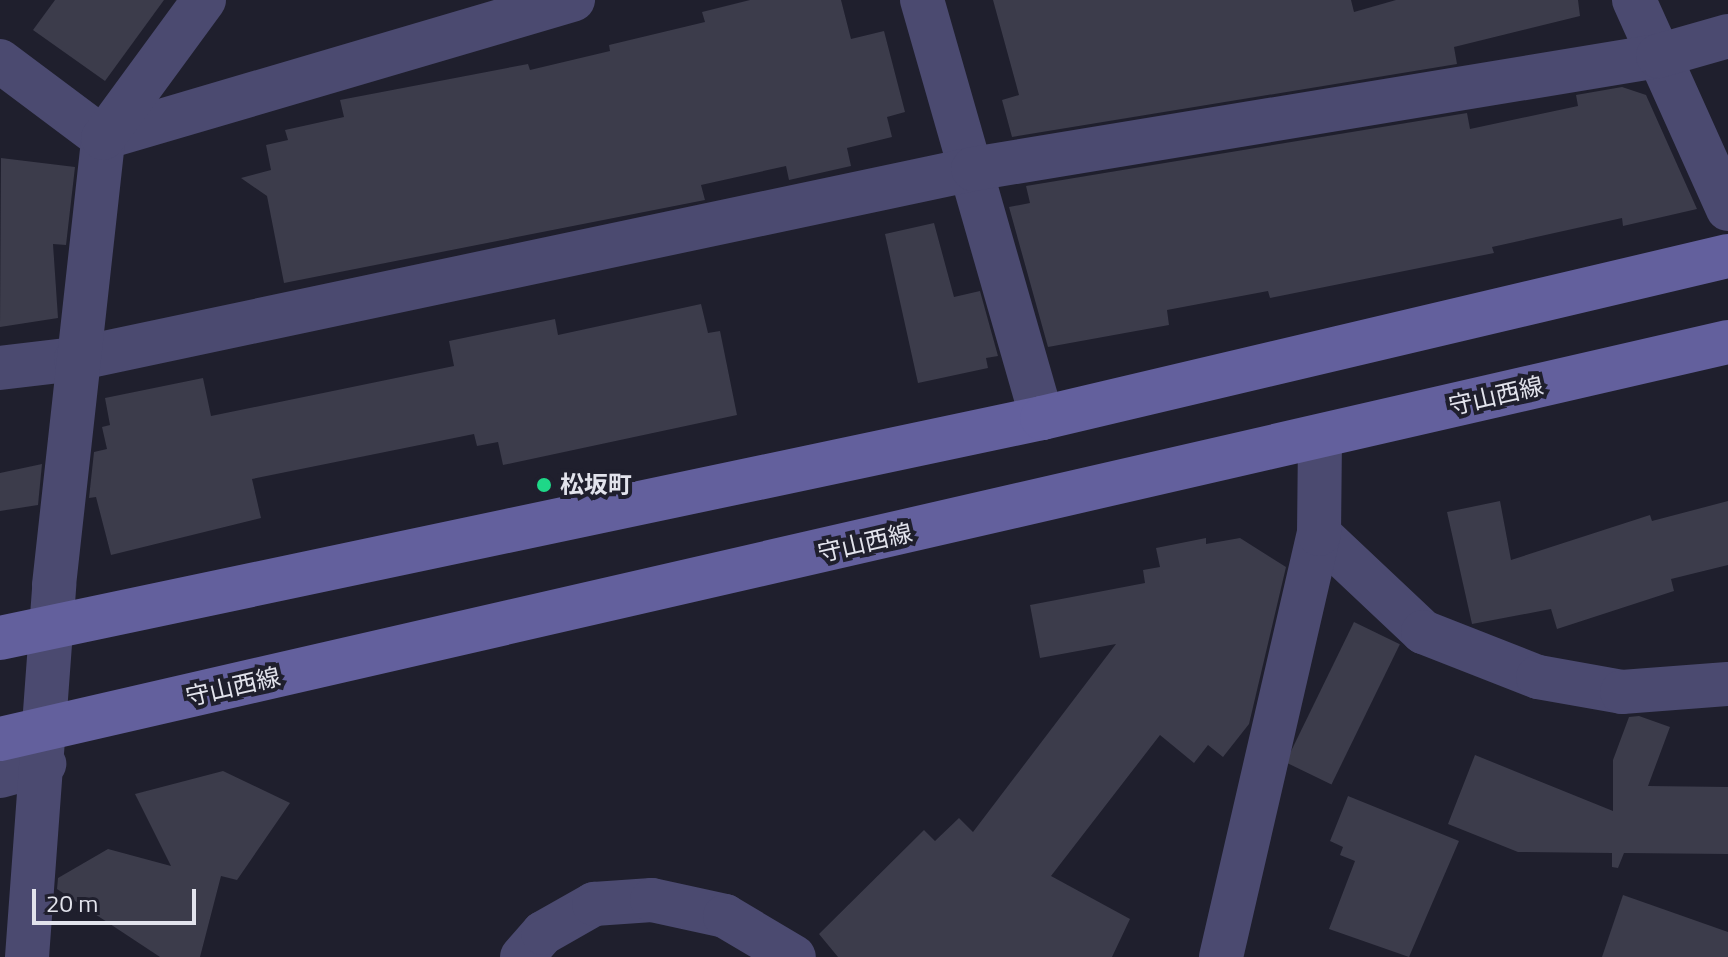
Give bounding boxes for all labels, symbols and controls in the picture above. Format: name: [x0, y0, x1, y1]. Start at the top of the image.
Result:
street label: 守山西線: [1446, 371, 1546, 421]
place label: 松坂町: [560, 471, 632, 499]
marker: 松坂町: [535, 476, 553, 494]
street label: 守山西線: [815, 518, 915, 568]
street label: 守山西線: [183, 662, 283, 712]
scale bar: [36, 873, 200, 923]
text: 20 m: [46, 885, 98, 921]

